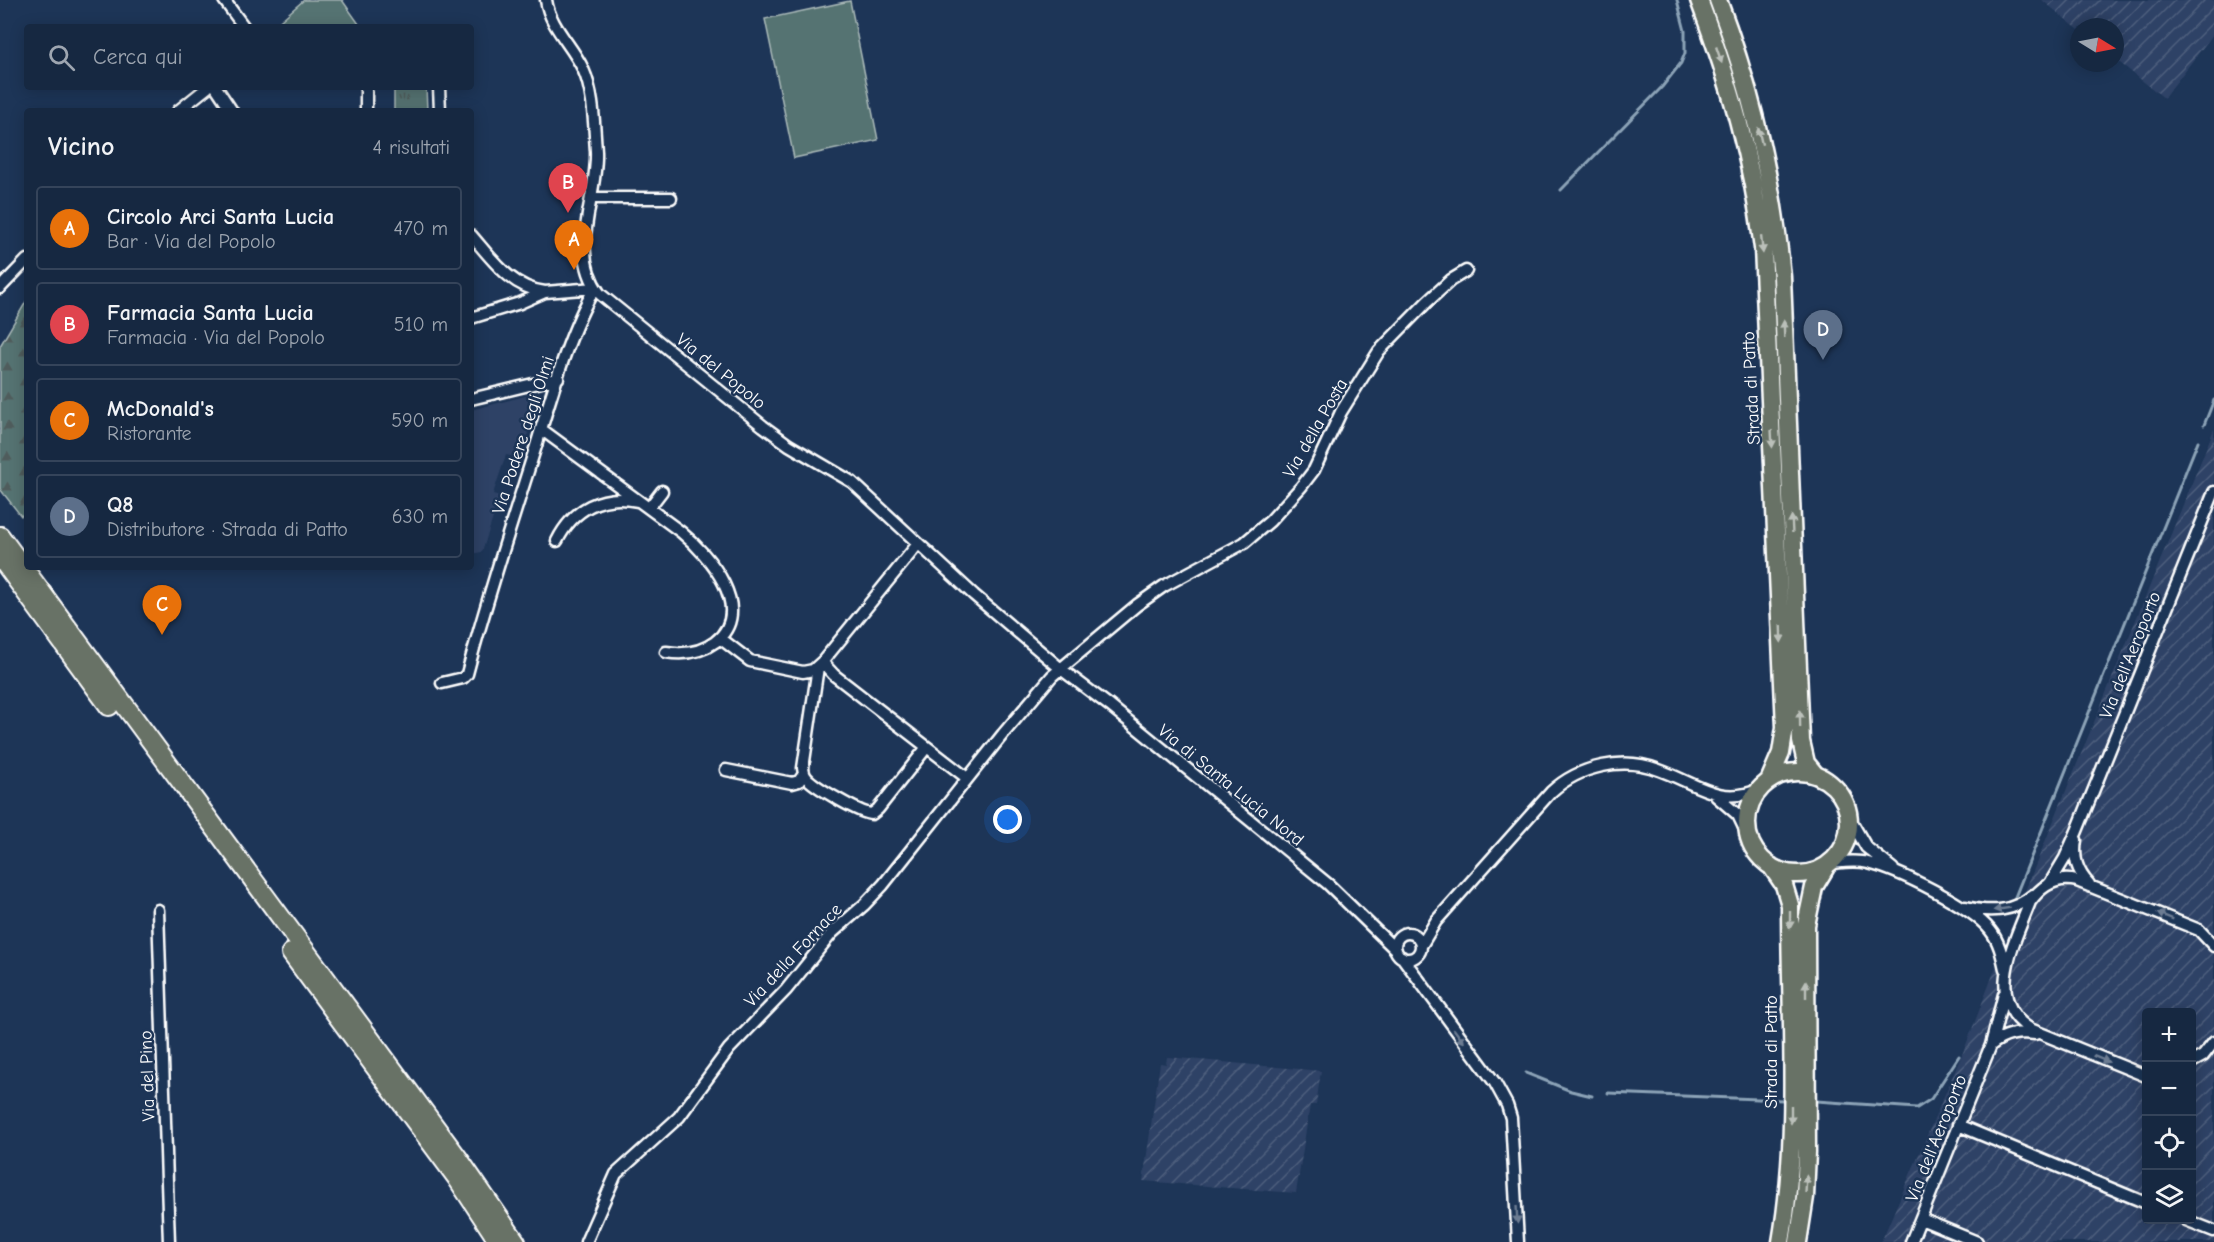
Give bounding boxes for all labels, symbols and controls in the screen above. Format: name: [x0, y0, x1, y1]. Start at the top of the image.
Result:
north arrow: [2070, 18, 2124, 72]
search box: [24, 24, 474, 90]
icon: search: [45, 41, 78, 74]
text: Cerca qui: [93, 44, 183, 70]
one-way arrow: [1714, 46, 1724, 64]
one-way arrow: [1755, 127, 1765, 145]
text: Vicino: [48, 132, 114, 162]
text: 4 risultati: [373, 136, 450, 159]
pin: B: [548, 164, 588, 213]
text: Circolo Arci Santa Lucia: [107, 204, 334, 230]
text: A: [64, 217, 75, 240]
text: 470 m: [393, 217, 448, 240]
pin: A: [554, 220, 594, 270]
text: Bar · Via del Popolo: [107, 230, 276, 253]
one-way arrow: [1757, 235, 1767, 254]
text: Farmacia Santa Lucia: [107, 300, 314, 326]
pin: D: [1804, 310, 1842, 360]
text: B: [63, 313, 76, 336]
text: 510 m: [394, 313, 448, 336]
one-way arrow: [1780, 320, 1789, 339]
text: Farmacia · Via del Popolo: [107, 326, 325, 349]
street label: Via del Popolo: [672, 329, 770, 414]
street label: Strada di Patto: [1738, 331, 1765, 445]
street label: Via Podere degli Olmi: [488, 353, 559, 517]
street label: Via della Posta: [1279, 375, 1352, 482]
text: McDonald's: [107, 396, 214, 422]
text: C: [63, 409, 76, 432]
text: 590 m: [391, 409, 448, 432]
text: Ristorante: [107, 422, 192, 445]
one-way arrow: [1768, 430, 1777, 449]
text: Q8: [107, 492, 134, 518]
text: D: [63, 505, 76, 528]
text: 630 m: [392, 505, 448, 528]
one-way arrow: [1788, 515, 1797, 534]
text: Distributore · Strada di Patto: [107, 518, 348, 541]
pin: C: [142, 586, 182, 635]
street label: Via dell'Aeroporto: [2095, 589, 2166, 722]
one-way arrow: [1777, 625, 1786, 644]
one-way arrow: [1795, 710, 1805, 729]
street label: Via di Santa Lucia Nord: [1154, 720, 1308, 851]
your location: [993, 805, 1022, 834]
street label: Via della Fornace: [740, 899, 847, 1011]
one-way arrow: [1992, 905, 2011, 914]
one-way arrow: [1785, 910, 1795, 929]
one-way arrow: [2156, 911, 2174, 920]
one-way arrow: [1801, 980, 1811, 999]
street label: Strada di Patto: [1761, 995, 1782, 1109]
map controls: [2142, 1008, 2196, 1224]
button: +: [2142, 1008, 2196, 1062]
one-way arrow: [1453, 1028, 1465, 1044]
street label: Via del Pino: [135, 1030, 160, 1122]
one-way arrow: [2092, 1054, 2110, 1064]
button: −: [2142, 1062, 2196, 1116]
street label: Via dell'Aeroporto: [1901, 1072, 1972, 1205]
one-way arrow: [1786, 1105, 1796, 1124]
button: locate: [2142, 1116, 2196, 1170]
button: layers: [2142, 1170, 2196, 1224]
one-way arrow: [1801, 1175, 1810, 1194]
one-way arrow: [1512, 1205, 1521, 1224]

